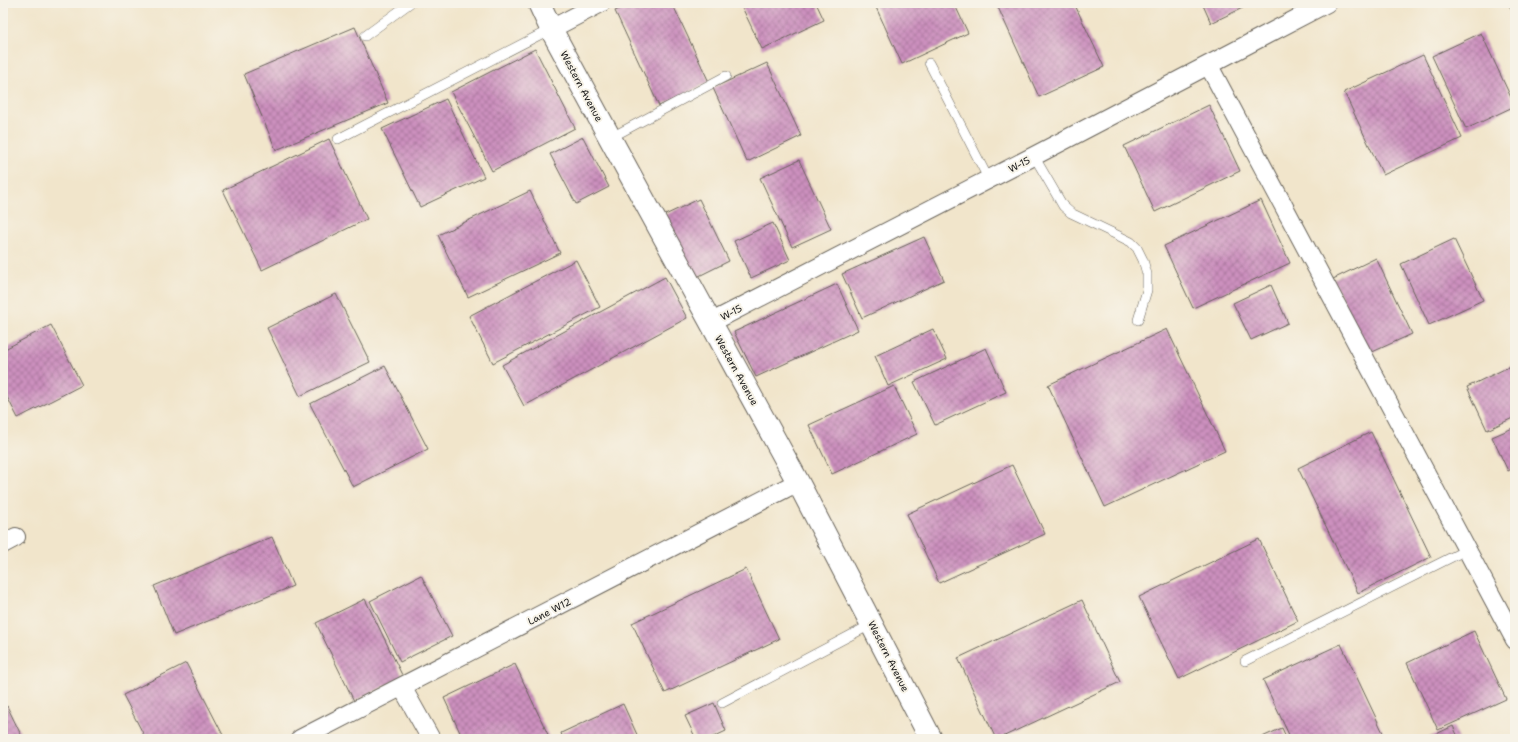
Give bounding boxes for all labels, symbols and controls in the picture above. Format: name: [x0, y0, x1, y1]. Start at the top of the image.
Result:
street label: Western Avenue: [557, 49, 606, 124]
street label: W-15: [1006, 153, 1032, 175]
street label: W-15: [718, 301, 744, 323]
street label: Western Avenue: [712, 333, 761, 408]
street label: Lane W12: [525, 595, 573, 628]
street label: Western Avenue: [865, 618, 912, 694]

